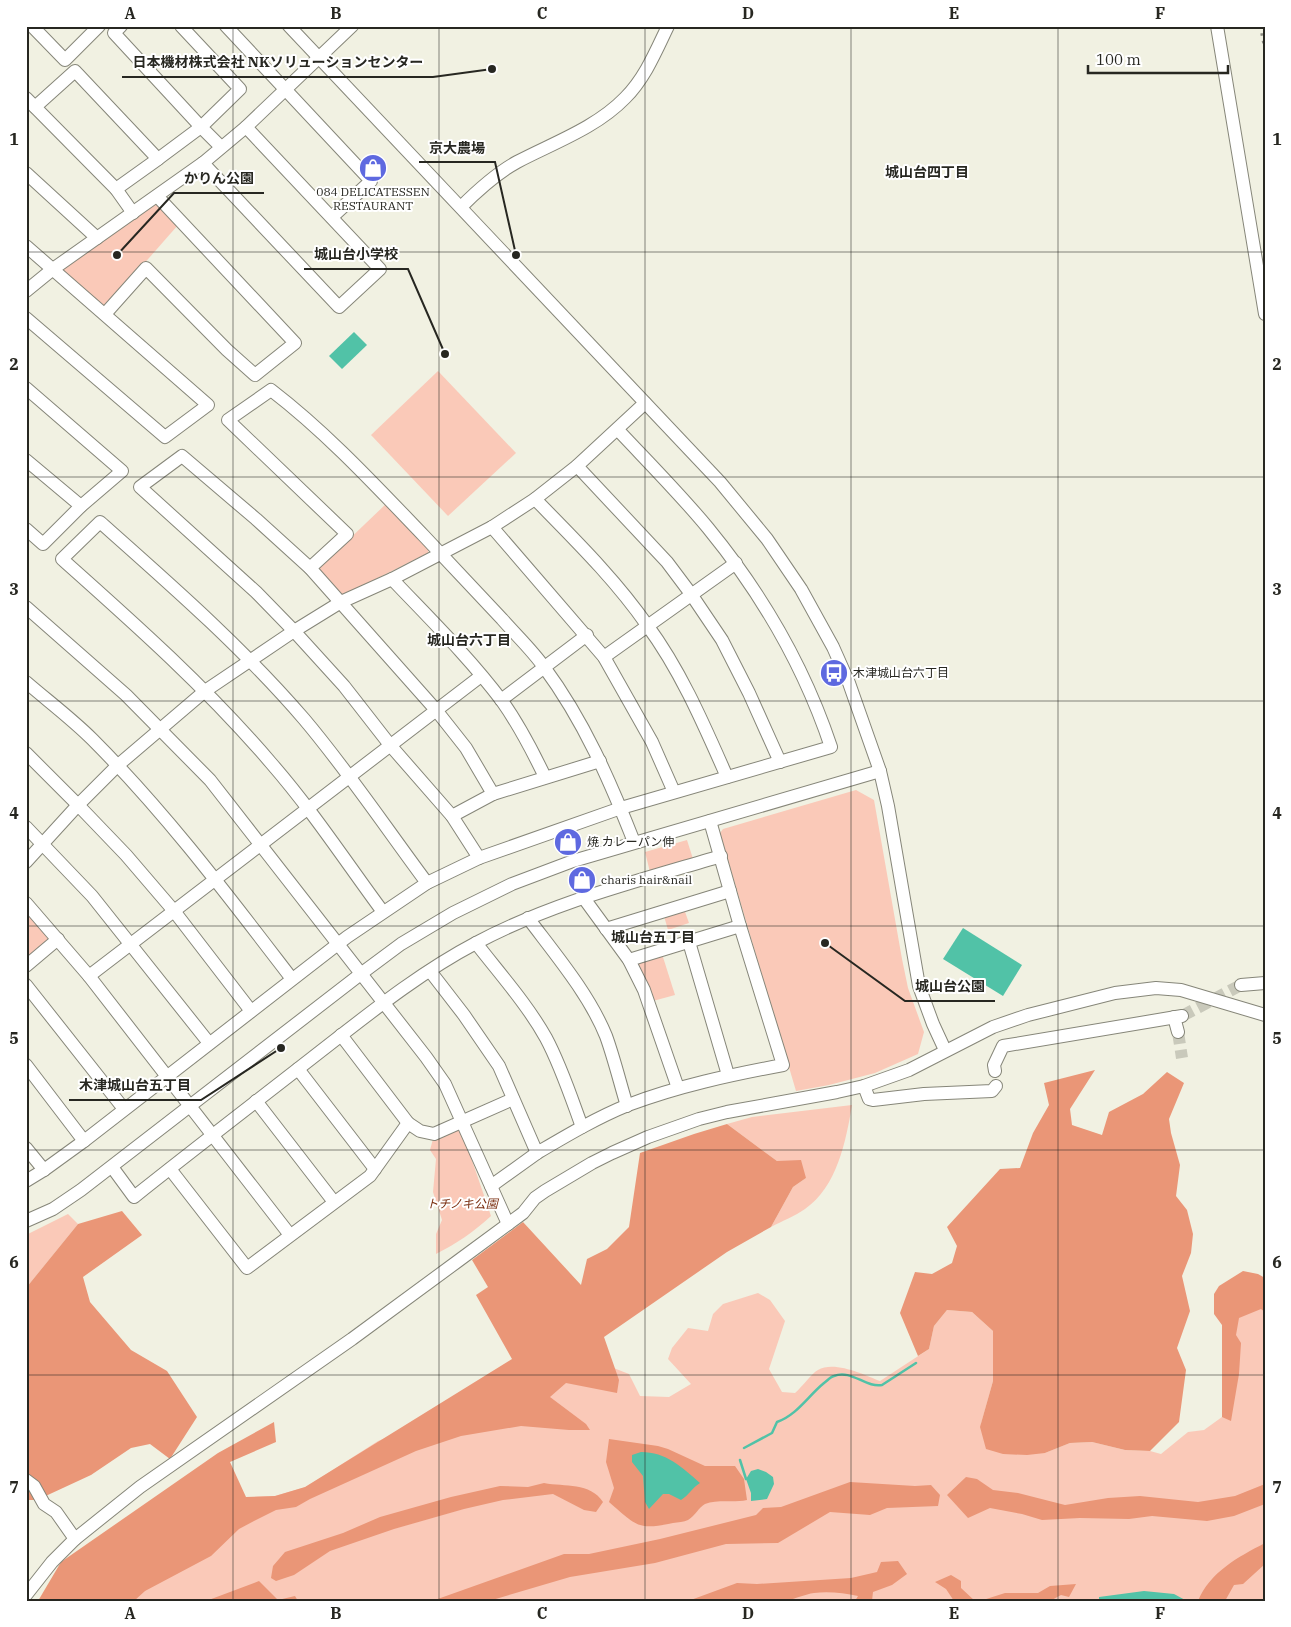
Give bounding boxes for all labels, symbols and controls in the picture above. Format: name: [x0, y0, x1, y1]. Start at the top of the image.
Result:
text: A: [124, 3, 136, 23]
text: B: [330, 3, 342, 23]
text: C: [537, 3, 547, 23]
text: D: [742, 3, 754, 23]
text: E: [949, 3, 959, 23]
text: F: [1155, 3, 1165, 23]
scale bar: [1088, 42, 1228, 74]
callout: 日本機材株式会社 NKソリューションセンター: [122, 48, 433, 77]
text: 100 m: [1096, 50, 1141, 69]
text: 日本機材株式会社 NKソリューションセンター: [133, 53, 423, 71]
text: 1: [9, 129, 19, 149]
text: 1: [1272, 129, 1282, 149]
callout: 京大農場: [419, 133, 495, 162]
text: 京大農場: [429, 139, 485, 157]
shop icon: 084 DELICATESSEN RESTAURANT: [358, 153, 388, 183]
district label: 城山台四丁目: [885, 163, 969, 181]
callout: かりん公園: [174, 164, 264, 193]
text: かりん公園: [184, 169, 254, 187]
place label: 084 DELICATESSEN RESTAURANT: [316, 184, 430, 213]
callout: 城山台小学校: [304, 240, 408, 269]
text: 城山台小学校: [314, 245, 398, 263]
text: 2: [9, 354, 19, 374]
text: 2: [1272, 354, 1282, 374]
text: 3: [9, 579, 19, 599]
text: 3: [1272, 579, 1282, 599]
district label: 城山台六丁目: [427, 631, 511, 649]
bus stop icon: 木津城山台六丁目: [819, 658, 849, 688]
place label: 木津城山台六丁目: [853, 665, 949, 680]
text: 4: [9, 803, 19, 823]
text: 4: [1272, 803, 1282, 823]
shop icon: 焼 カレーパン伸: [553, 827, 583, 857]
place label: 焼 カレーパン伸: [587, 834, 674, 849]
shop icon: charis hair&nail: [567, 865, 597, 895]
place label: charis hair&nail: [601, 872, 693, 887]
district label: 城山台五丁目: [611, 928, 695, 946]
callout: 城山台公園: [905, 972, 995, 1001]
text: 城山台公園: [915, 977, 985, 995]
text: 5: [9, 1028, 19, 1048]
text: 5: [1272, 1028, 1282, 1048]
callout: 木津城山台五丁目: [69, 1071, 201, 1100]
text: 木津城山台五丁目: [79, 1076, 191, 1094]
park label: トチノキ公園: [426, 1196, 500, 1211]
text: 6: [9, 1252, 19, 1272]
text: 6: [1272, 1252, 1282, 1272]
text: 7: [9, 1477, 19, 1497]
text: 7: [1272, 1477, 1282, 1497]
text: A: [124, 1603, 136, 1623]
text: B: [330, 1603, 342, 1623]
text: C: [537, 1603, 547, 1623]
text: D: [742, 1603, 754, 1623]
text: E: [949, 1603, 959, 1623]
text: F: [1155, 1603, 1165, 1623]

